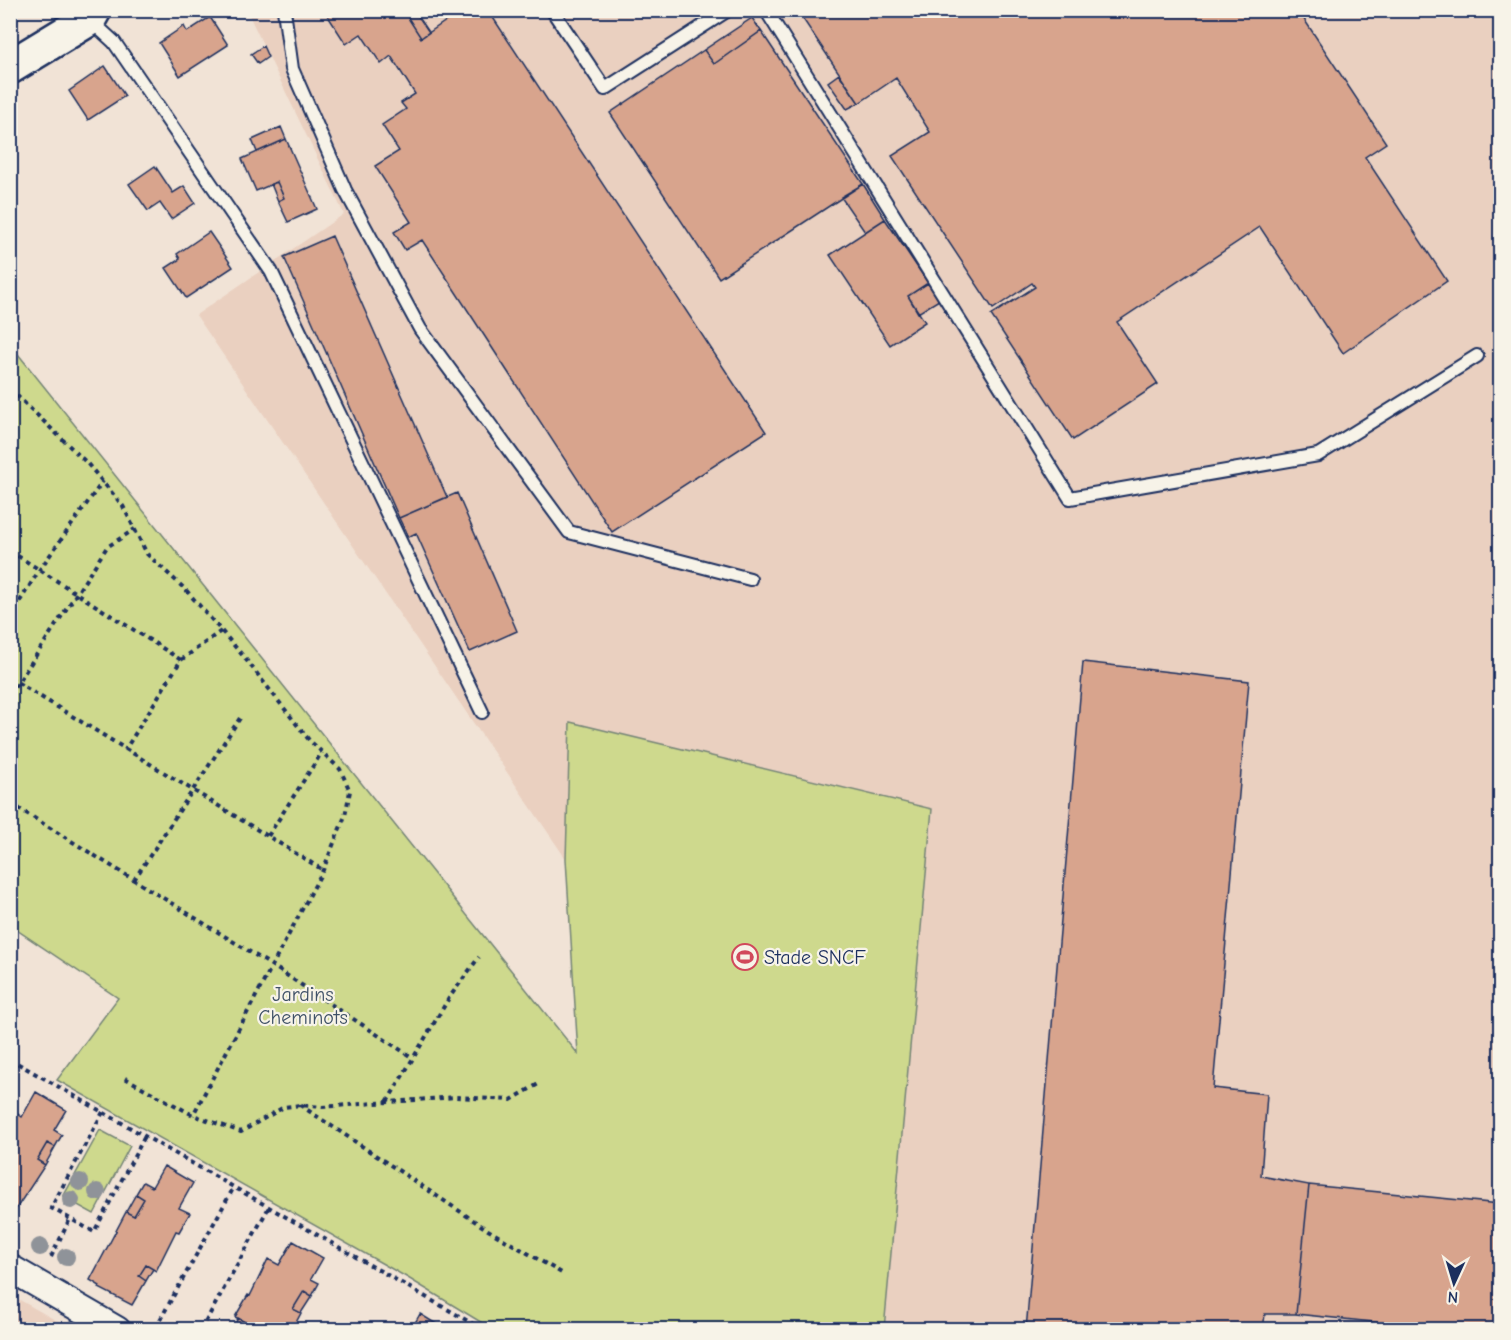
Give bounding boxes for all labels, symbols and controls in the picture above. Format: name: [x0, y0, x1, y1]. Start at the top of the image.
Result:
sports icon: Stade SNCF: [730, 942, 760, 972]
place label: Stade SNCF: [764, 946, 866, 969]
park label: Jardins Cheminots: [258, 983, 348, 1029]
north arrow: [1424, 1253, 1484, 1313]
text: N: [1447, 1288, 1459, 1306]

